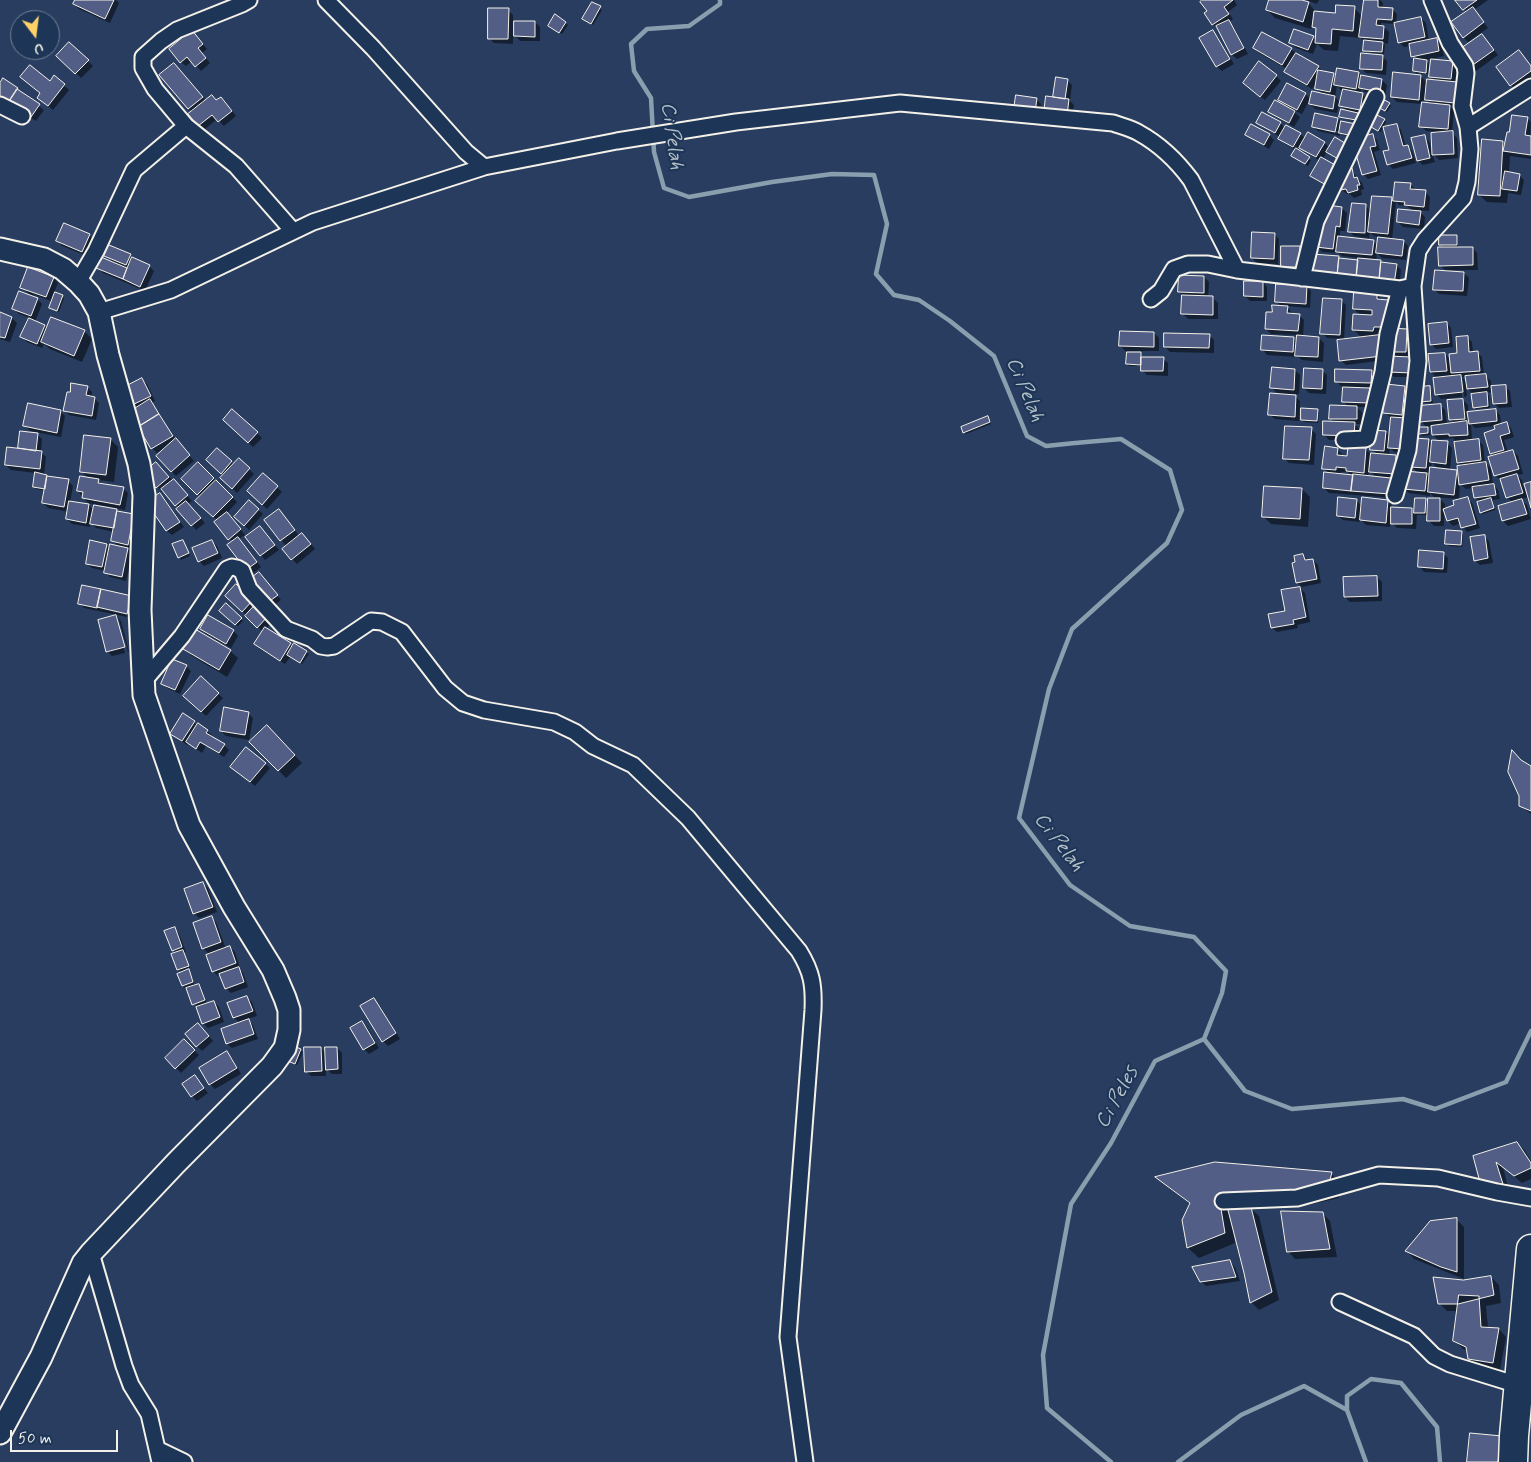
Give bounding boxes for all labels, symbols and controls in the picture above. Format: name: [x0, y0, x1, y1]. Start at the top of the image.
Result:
north arrow: [10, 10, 60, 60]
text: U: [32, 39, 45, 58]
water label: Ci Pelah: [654, 101, 688, 171]
water label: Ci Pelah: [1000, 354, 1048, 426]
water label: Ci Pelah: [1028, 809, 1088, 877]
water label: Ci Peles: [1091, 1063, 1145, 1133]
scale bar: [12, 1420, 120, 1452]
text: 50 m: [18, 1429, 52, 1449]

